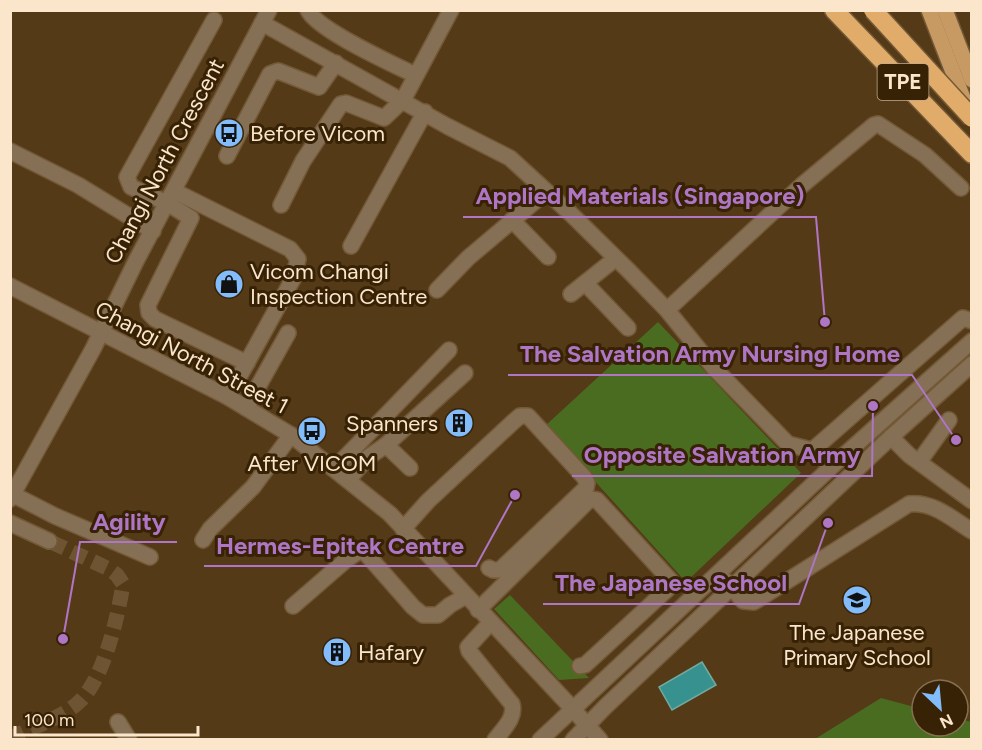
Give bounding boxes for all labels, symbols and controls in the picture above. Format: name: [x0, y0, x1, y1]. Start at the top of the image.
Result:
street label: Changi North Crescent: [99, 54, 230, 268]
road number: TPE: [878, 64, 928, 100]
bus stop icon: Before Vicom: [213, 117, 245, 149]
place label: Before Vicom: [250, 120, 385, 147]
callout: Applied Materials (Singapore): [463, 175, 816, 217]
text: Applied Materials (Singapore): [475, 181, 805, 210]
place label: Vicom Changi Inspection Centre: [250, 258, 427, 310]
shop icon: Vicom Changi Inspection Centre: [213, 268, 245, 300]
street label: Changi North Street 1: [91, 295, 293, 420]
callout: The Salvation Army Nursing Home: [508, 333, 912, 375]
text: The Salvation Army Nursing Home: [520, 339, 900, 368]
building icon: Spanners: [443, 407, 475, 439]
place label: Spanners: [346, 410, 438, 437]
bus stop icon: After VICOM: [296, 415, 328, 447]
callout: Opposite Salvation Army: [572, 434, 872, 476]
text: Opposite Salvation Army: [584, 440, 860, 469]
place label: After VICOM: [248, 450, 376, 477]
callout: Agility: [80, 500, 177, 542]
text: Agility: [92, 507, 166, 536]
callout: Hermes-Epitek Centre: [204, 524, 476, 566]
text: Hermes-Epitek Centre: [216, 531, 464, 560]
callout: The Japanese School: [543, 562, 799, 604]
text: The Japanese School: [555, 568, 787, 597]
school or university icon: The Japanese Primary School: [841, 584, 873, 616]
place label: The Japanese Primary School: [783, 619, 931, 671]
building icon: Hafary: [321, 636, 353, 668]
place label: Hafary: [358, 639, 424, 666]
north arrow: [910, 678, 970, 738]
scale bar: [15, 699, 198, 737]
text: 100 m: [24, 709, 74, 731]
text: N: [937, 710, 956, 732]

